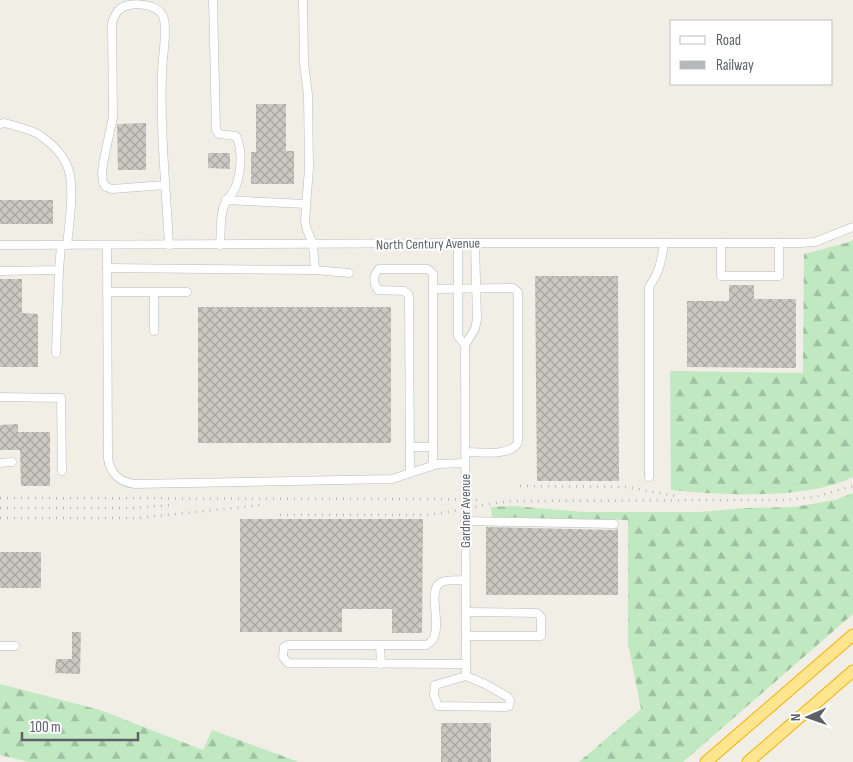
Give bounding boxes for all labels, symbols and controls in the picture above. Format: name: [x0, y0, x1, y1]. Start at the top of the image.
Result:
legend: [670, 20, 833, 85]
text: Road: [716, 31, 741, 50]
text: Railway: [716, 56, 754, 75]
street label: North Century Avenue: [376, 235, 480, 253]
street label: Gardner Avenue: [457, 474, 474, 548]
north arrow: [783, 692, 833, 742]
scale bar: [22, 710, 139, 742]
text: N: [787, 713, 804, 721]
text: 100 m: [30, 718, 61, 737]

